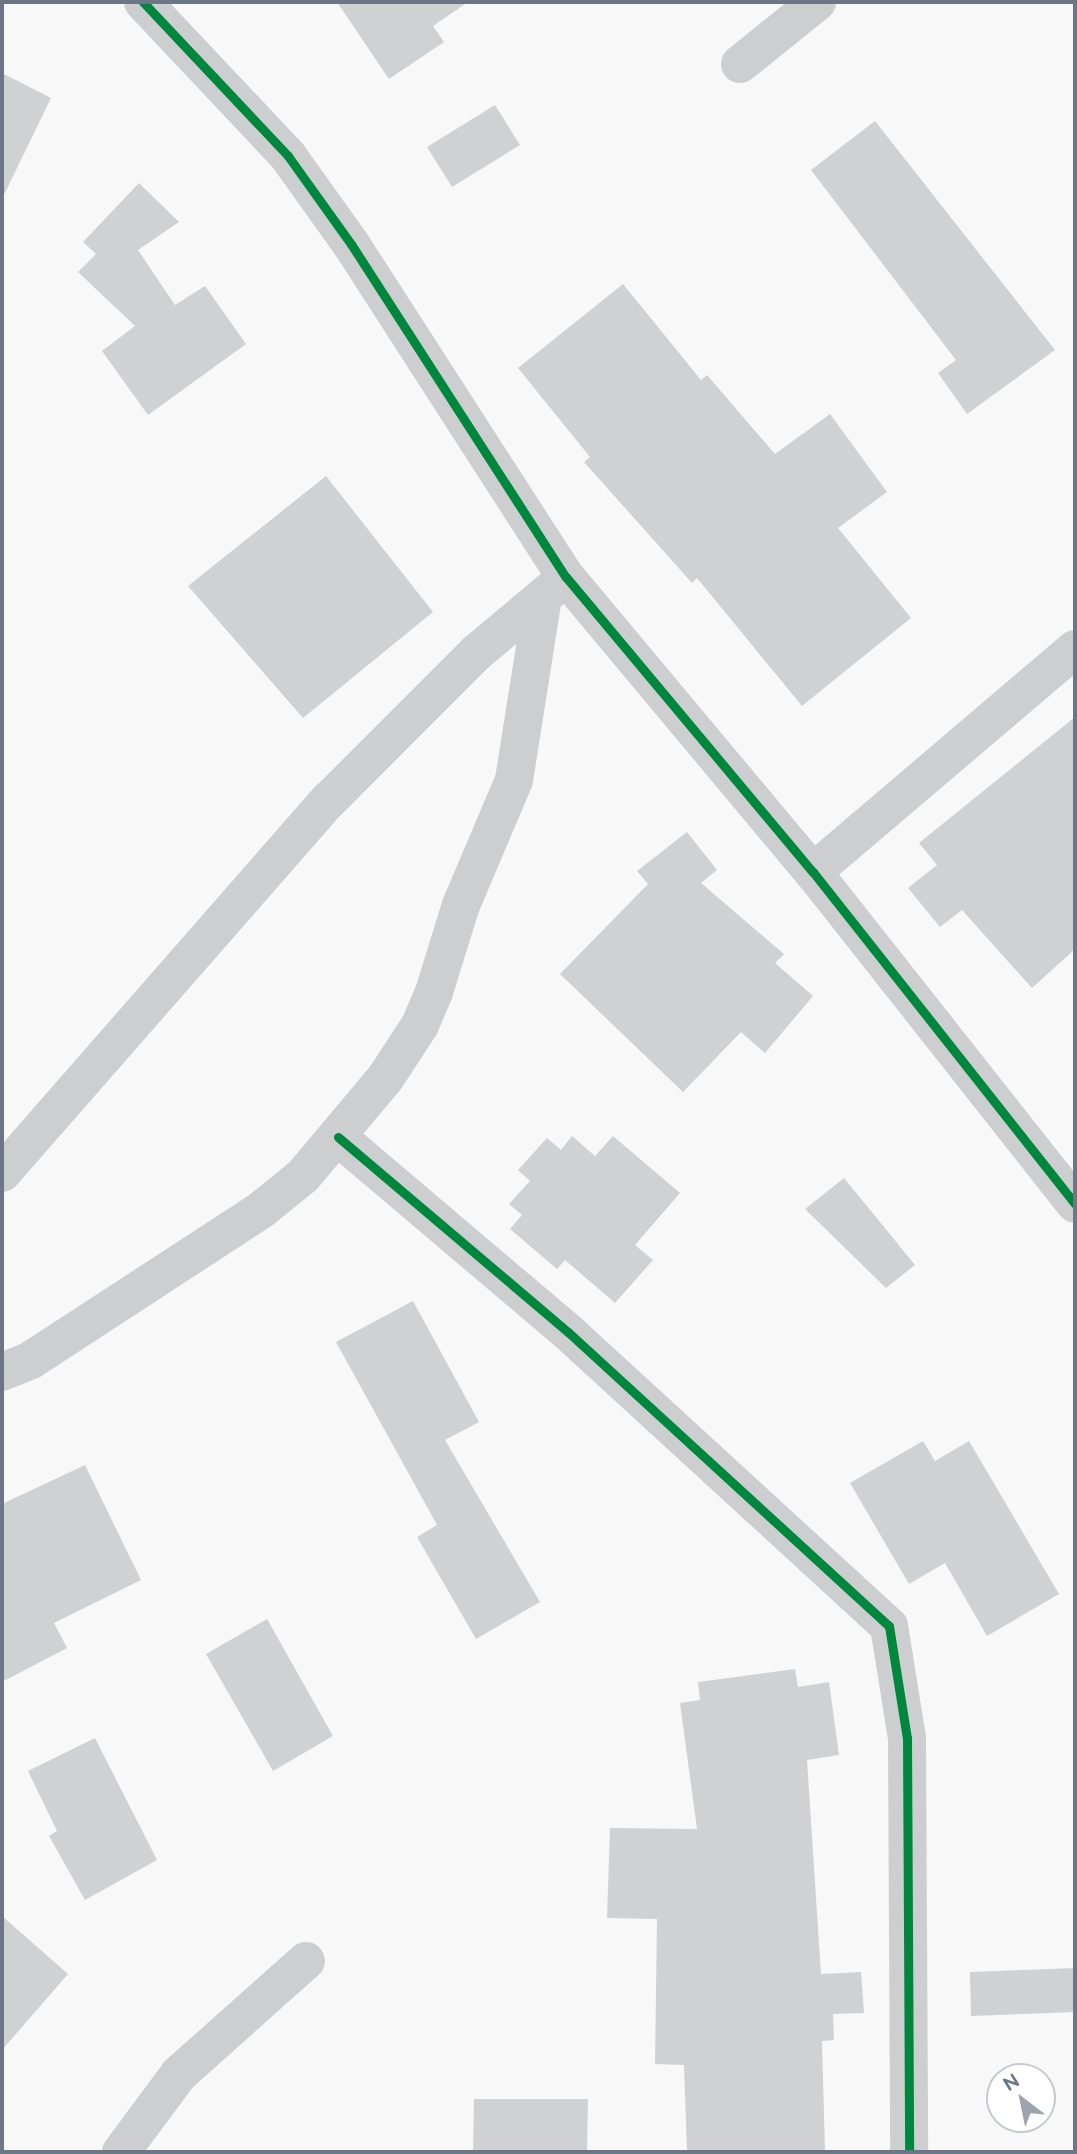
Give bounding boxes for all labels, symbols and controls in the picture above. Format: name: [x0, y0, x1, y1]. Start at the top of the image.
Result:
north arrow: [986, 2063, 1056, 2133]
text: N: [999, 2069, 1023, 2095]

